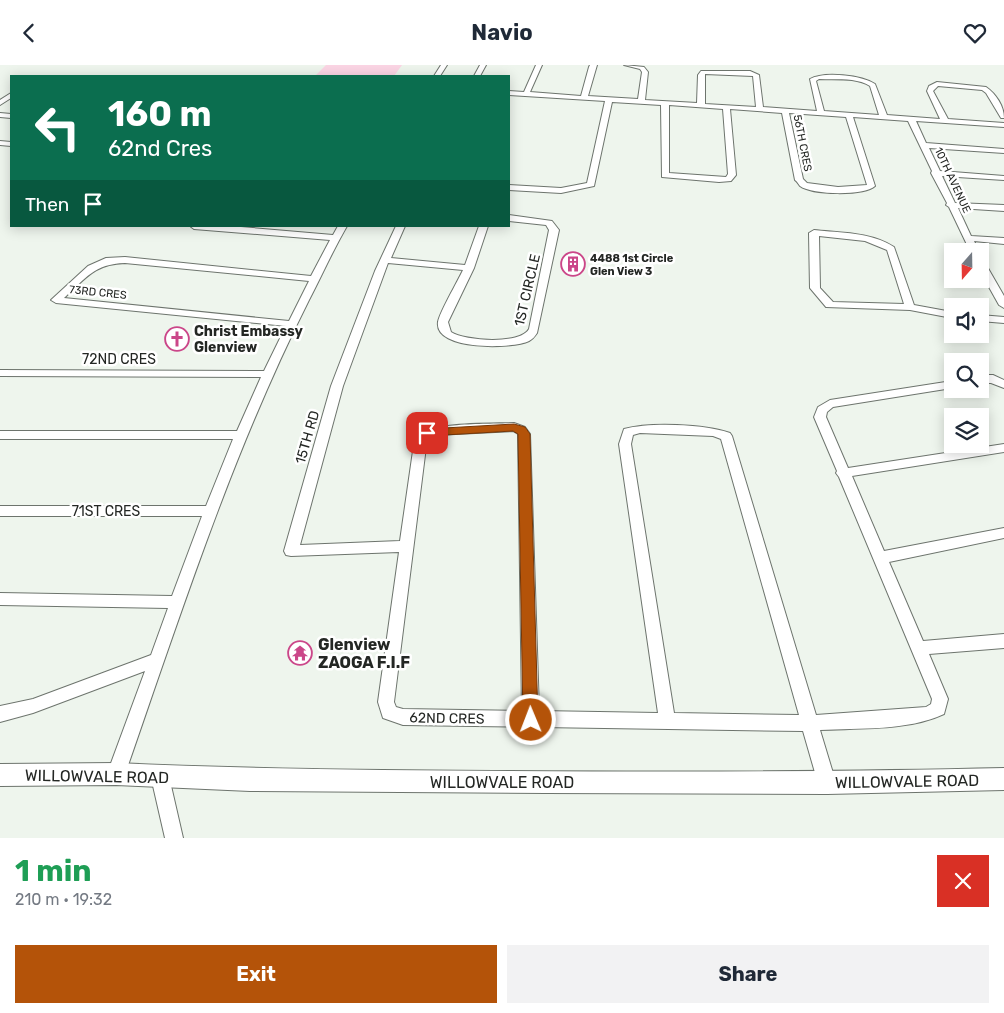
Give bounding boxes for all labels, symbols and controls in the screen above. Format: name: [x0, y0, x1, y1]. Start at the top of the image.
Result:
icon: back: [15, 19, 43, 47]
text: Navio: [471, 19, 533, 46]
icon: heart: [961, 19, 989, 47]
text: 160 m: [108, 93, 212, 135]
icon: left: [25, 95, 90, 160]
street label: 56TH CRES: [791, 114, 814, 173]
text: 62nd Cres: [108, 135, 212, 162]
street label: 10TH AVENUE: [932, 145, 974, 215]
icon: arrive: [79, 190, 107, 218]
text: Then: [25, 193, 69, 216]
north arrow: [944, 243, 989, 287]
map controls: [944, 243, 989, 453]
building icon: 4488 1st Circle Glen View 3: [560, 251, 586, 277]
street label: 1ST CIRCLE: [511, 252, 544, 328]
place label: 4488 1st Circle Glen View 3: [590, 252, 674, 278]
street label: 73RD CRES: [69, 283, 128, 302]
button: sound: [944, 298, 989, 343]
place label: Christ Embassy Glenview: [194, 323, 304, 356]
church icon: Christ Embassy Glenview: [164, 326, 190, 352]
street label: 72ND CRES: [82, 351, 156, 368]
button: search: [944, 353, 989, 398]
button: layers: [944, 408, 989, 453]
street label: 15TH RD: [292, 409, 323, 466]
pin: [406, 412, 448, 454]
icon: arrive: [413, 419, 441, 447]
street label: 71ST CRES: [72, 503, 141, 520]
place label: Glenview ZAOGA F.I.F: [318, 635, 410, 672]
temple icon: Glenview ZAOGA F.I.F: [287, 640, 313, 666]
position arrow: [504, 693, 556, 745]
street label: 62ND CRES: [409, 709, 485, 728]
street label: WILLOWVALE ROAD: [25, 766, 169, 787]
street label: WILLOWVALE ROAD: [835, 771, 979, 792]
street label: WILLOWVALE ROAD: [430, 773, 574, 792]
text: 1 min: [15, 853, 92, 889]
button: close: [937, 855, 989, 907]
text: 210 m · 19:32: [15, 890, 112, 909]
button: Exit: [15, 945, 497, 1003]
button: Share: [507, 945, 989, 1003]

